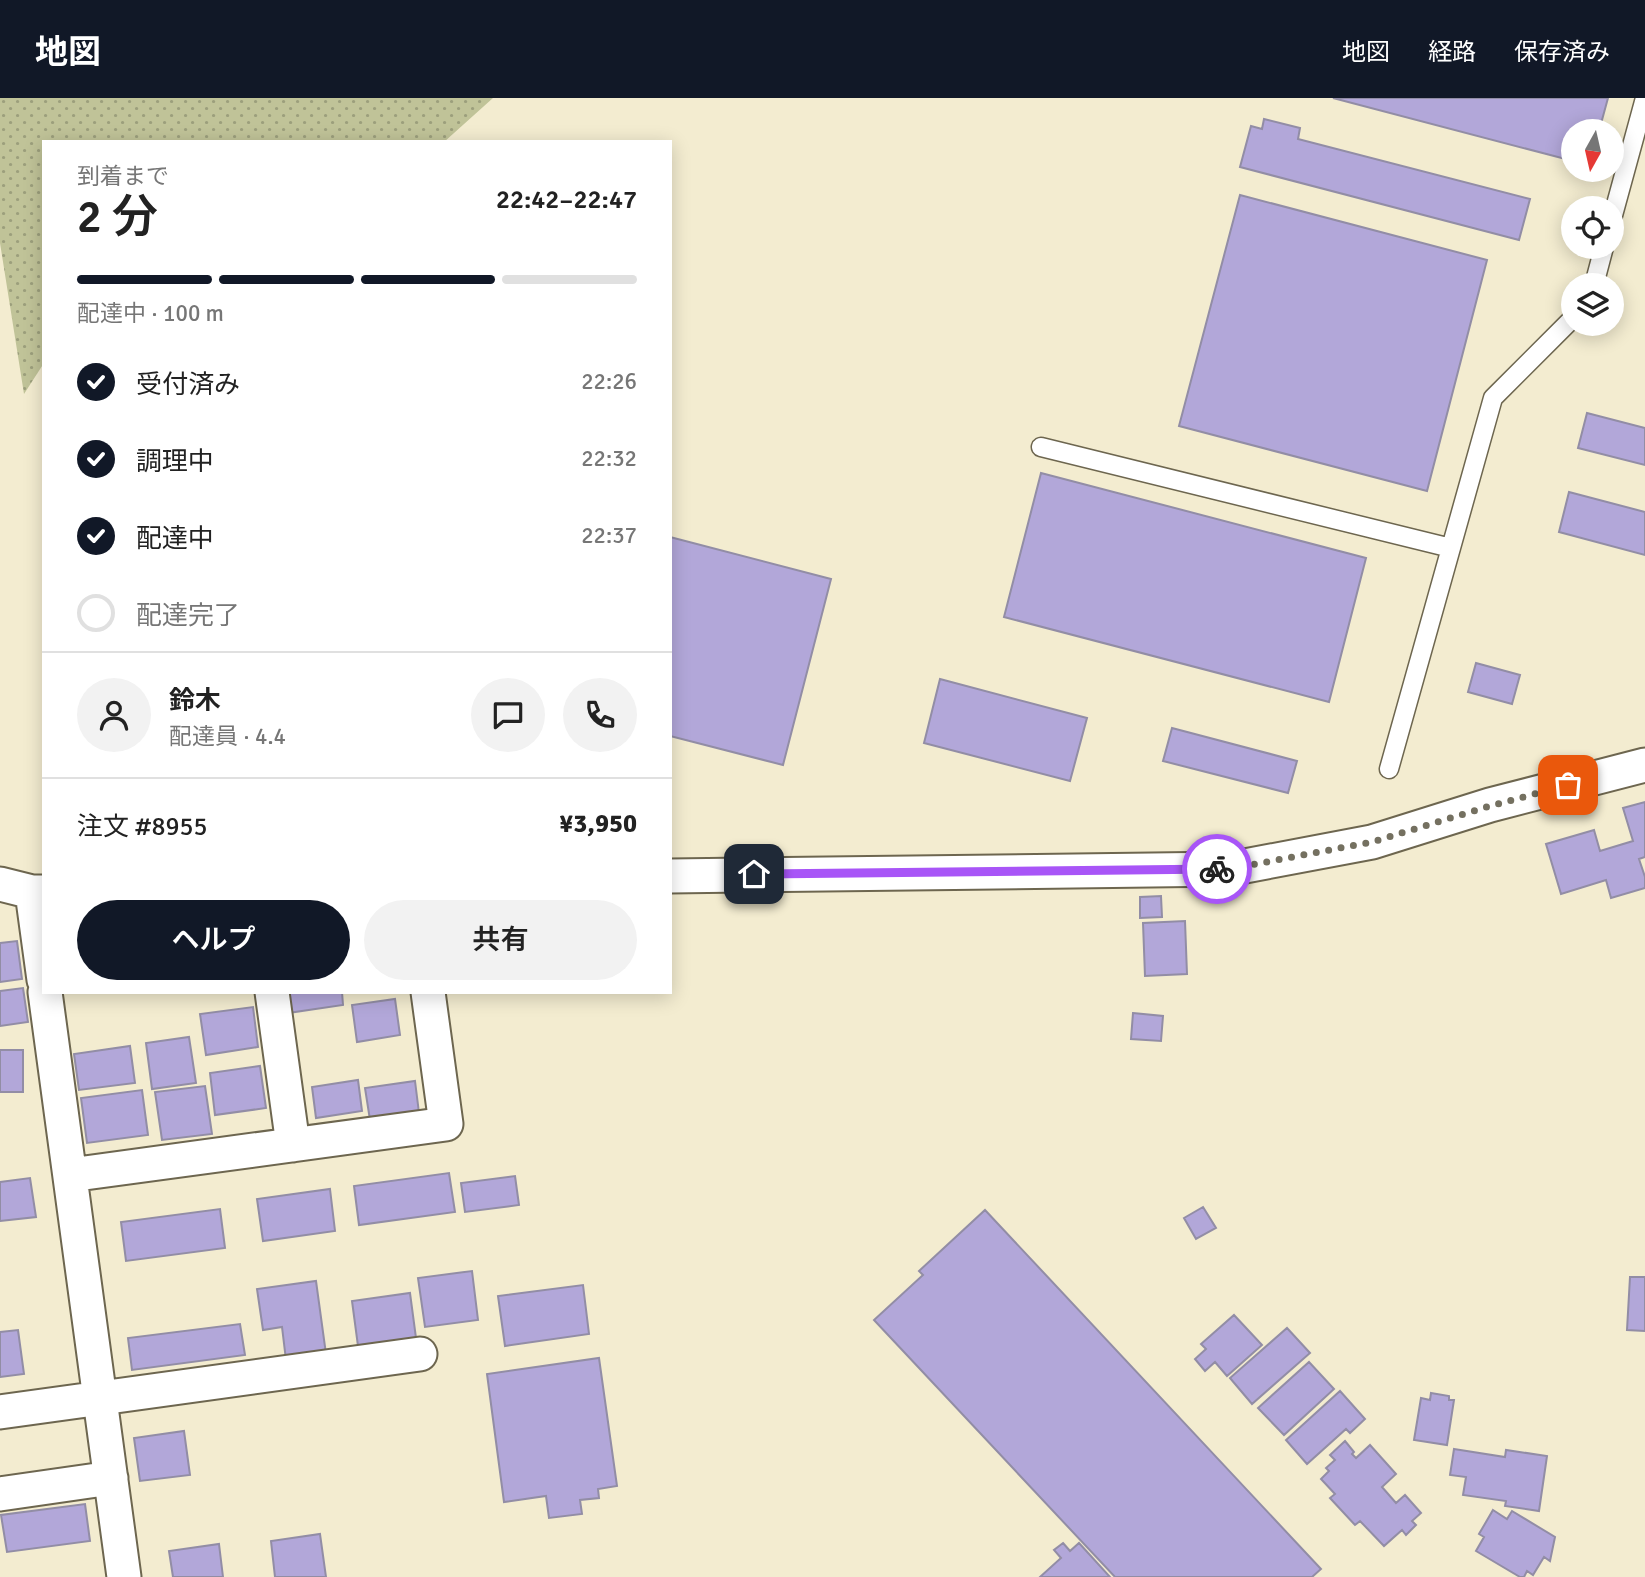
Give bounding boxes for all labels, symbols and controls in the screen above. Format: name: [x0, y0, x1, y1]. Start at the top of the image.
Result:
text: 地図: [35, 32, 101, 73]
text: 地図: [1342, 37, 1390, 67]
text: 経路: [1428, 37, 1476, 67]
text: 保存済み: [1514, 37, 1610, 67]
north arrow: [1561, 119, 1624, 182]
map controls: [1561, 119, 1624, 336]
text: 到着まで: [77, 162, 169, 191]
text: 22:42–22:47: [496, 184, 637, 216]
text: 2 分: [77, 189, 158, 245]
button: locate: [1561, 196, 1624, 259]
button: layers: [1561, 273, 1624, 336]
text: 配達中 · 100 m: [77, 299, 224, 328]
icon: check: [77, 363, 115, 401]
text: 22:26: [581, 367, 637, 396]
text: 受付済み: [136, 369, 240, 401]
icon: check: [77, 440, 115, 478]
text: 22:32: [581, 444, 637, 473]
text: 調理中: [136, 446, 214, 478]
icon: check: [77, 517, 115, 555]
text: 22:37: [581, 521, 637, 550]
text: 配達中: [136, 523, 214, 555]
text: 配達完了: [136, 600, 240, 632]
button: person: [77, 678, 151, 752]
button: chat: [471, 678, 545, 752]
button: phone: [563, 678, 637, 752]
text: 鈴木: [169, 685, 221, 717]
text: 配達員 · 4.4: [169, 722, 286, 751]
pin: [1538, 755, 1598, 815]
icon: bag: [1549, 766, 1587, 804]
text: ¥3,950: [559, 808, 637, 840]
text: 注文 #8955: [77, 811, 208, 843]
courier: [1182, 834, 1252, 904]
pin: [724, 844, 784, 904]
icon: bike: [1198, 850, 1236, 888]
icon: home: [735, 855, 773, 893]
button: ヘルプ: [77, 900, 350, 980]
button: 共有: [364, 900, 637, 980]

